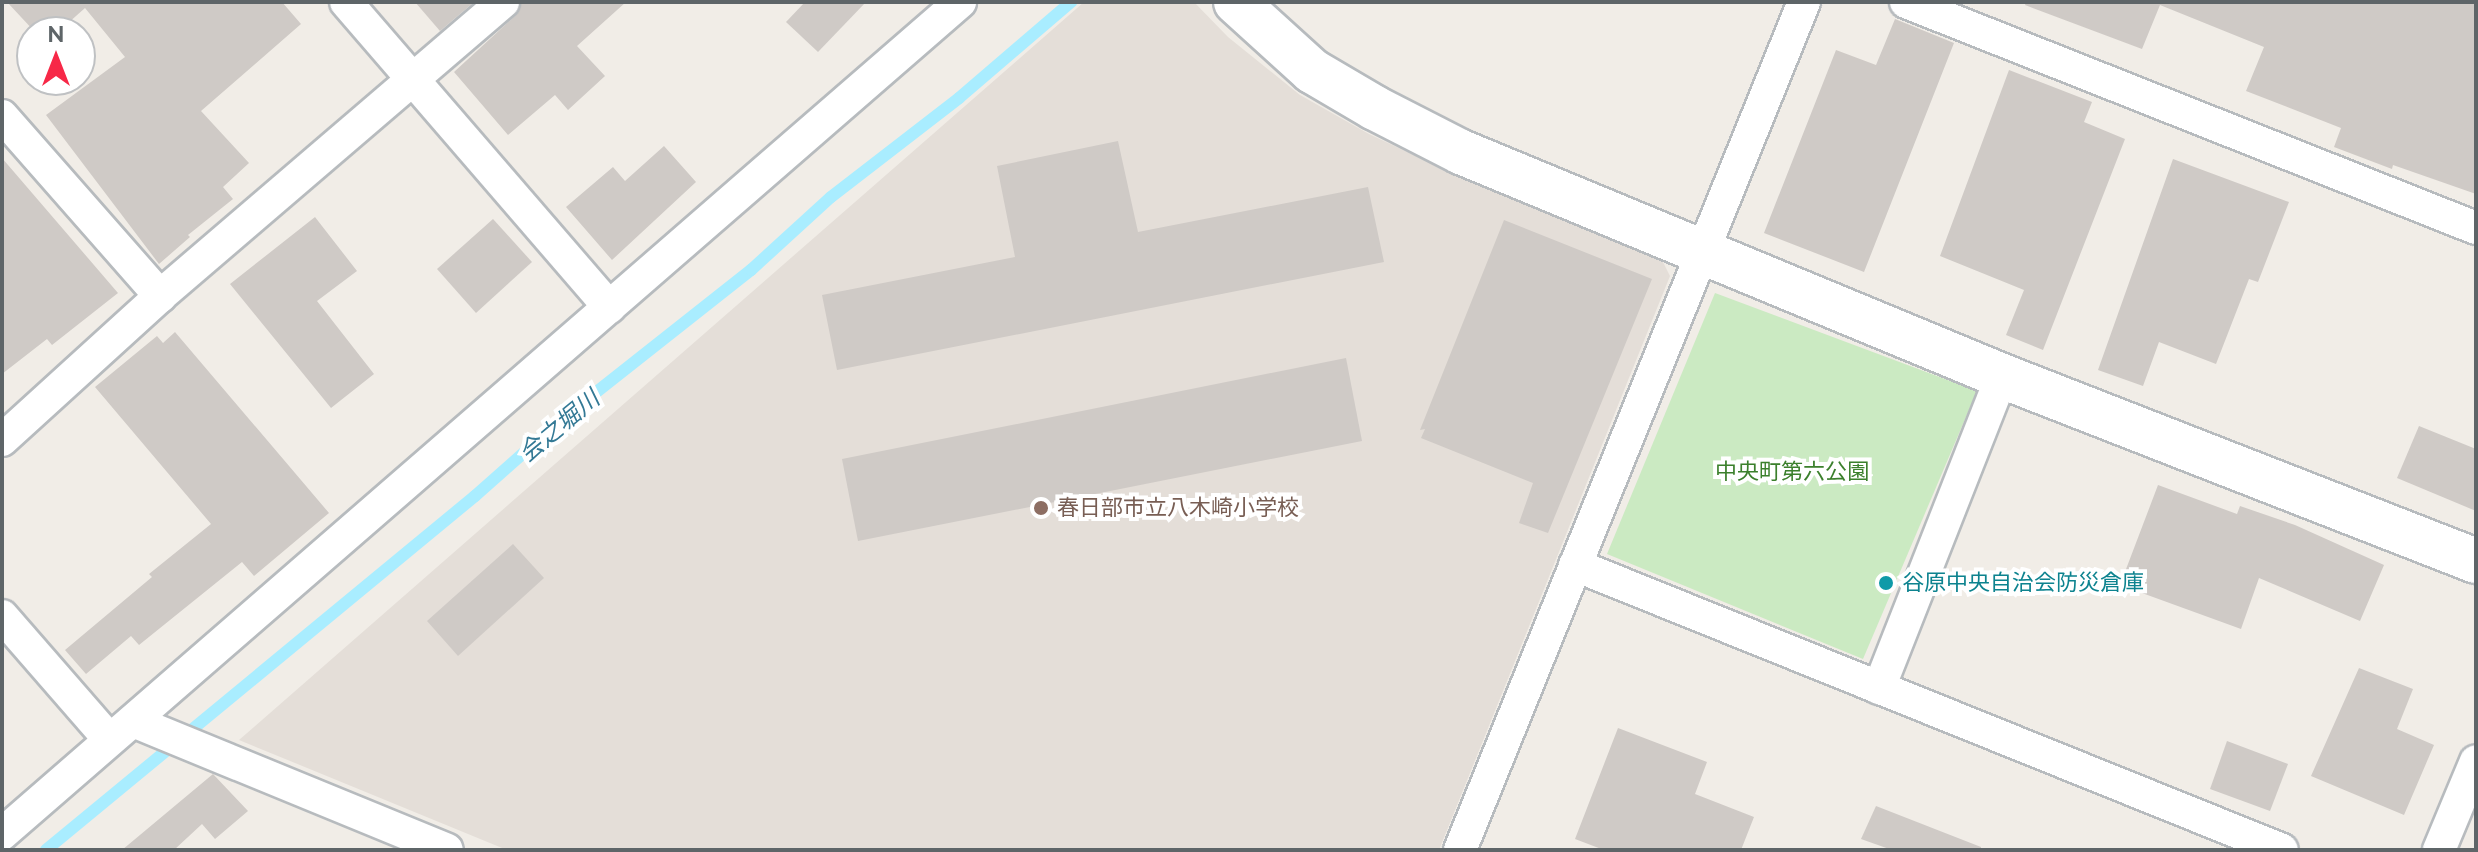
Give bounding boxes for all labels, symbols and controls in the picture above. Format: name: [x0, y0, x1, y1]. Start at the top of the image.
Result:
north arrow: [16, 16, 96, 96]
text: N: [48, 21, 64, 47]
water label: 会之堀川: [513, 384, 605, 468]
park label: 中央町第六公園: [1715, 459, 1869, 485]
place label: 春日部市立八木崎小学校: [1057, 495, 1299, 521]
marker: 春日部市立八木崎小学校: [1032, 499, 1050, 517]
place label: 谷原中央自治会防災倉庫: [1902, 570, 2144, 596]
marker: 谷原中央自治会防災倉庫: [1877, 574, 1895, 592]

